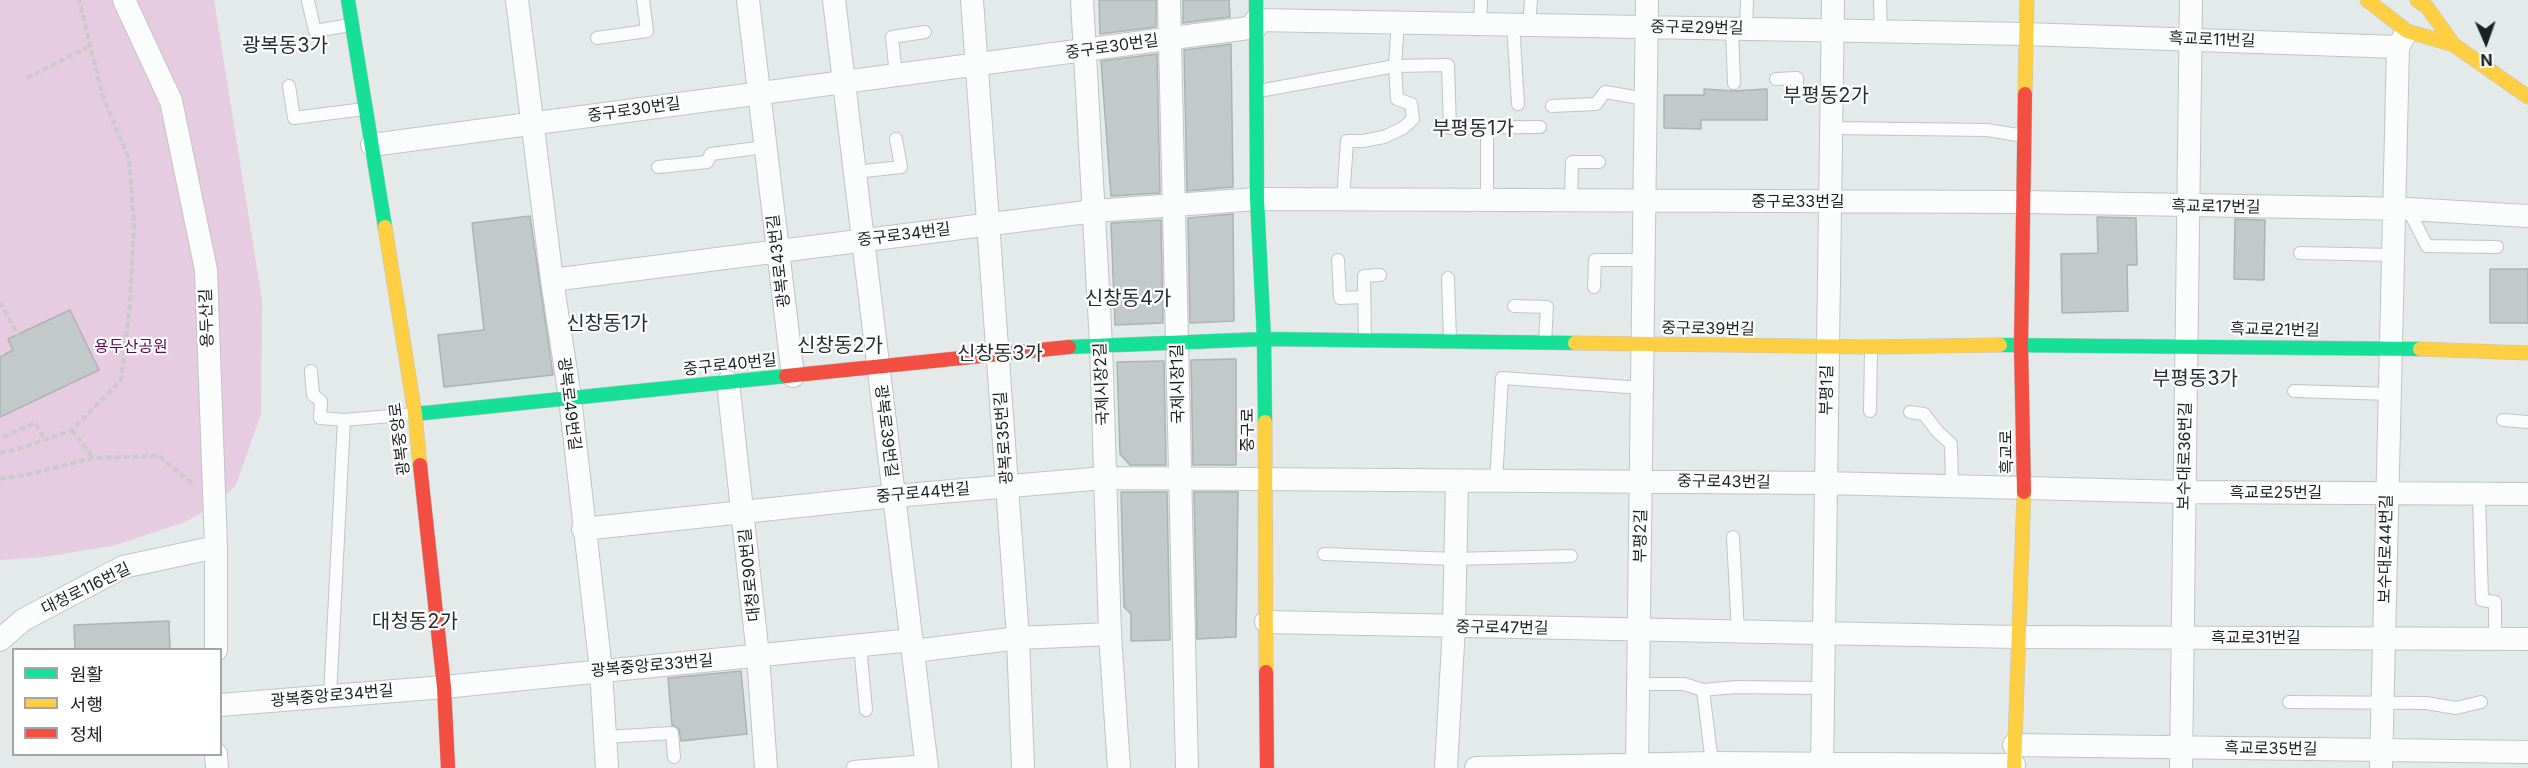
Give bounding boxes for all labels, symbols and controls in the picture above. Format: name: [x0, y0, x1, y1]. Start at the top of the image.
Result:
north arrow: [2456, 12, 2516, 72]
street label: 중구로29번길: [1650, 18, 1744, 38]
street label: 흑교로11번길: [2168, 29, 2256, 51]
street label: 중구로30번길: [1064, 31, 1160, 63]
district label: 광복동3가: [242, 34, 328, 58]
text: N: [2480, 50, 2493, 70]
district label: 부평동2가: [1783, 84, 1869, 108]
street label: 중구로30번길: [586, 94, 682, 126]
district label: 부평동1가: [1432, 117, 1514, 141]
street label: 중구로33번길: [1751, 192, 1845, 212]
street label: 흑교로17번길: [2171, 197, 2261, 217]
street label: 광복로43번길: [764, 213, 794, 309]
street label: 중구로34번길: [856, 220, 952, 250]
district label: 신창동4가: [1085, 287, 1171, 311]
street label: 용두산길: [196, 288, 218, 348]
district label: 신창동1가: [566, 312, 648, 336]
street label: 중구로39번길: [1661, 319, 1755, 339]
street label: 흑교로21번길: [2230, 320, 2320, 340]
district label: 신창동2가: [797, 334, 883, 358]
park label: 용두산공원: [94, 337, 168, 357]
district label: 신창동3가: [957, 342, 1043, 366]
street label: 국제시장2길: [1091, 342, 1113, 426]
street label: 국제시장1길: [1168, 344, 1188, 424]
street label: 중구로40번길: [682, 351, 778, 379]
street label: 광복로49번길: [554, 356, 584, 452]
street label: 부평1길: [1817, 365, 1837, 415]
district label: 부평동3가: [2152, 367, 2238, 391]
street label: 광복로39번길: [871, 383, 901, 479]
street label: 광복로35번길: [991, 391, 1017, 485]
street label: 광복중앙로: [386, 401, 414, 477]
street label: 보수대로36번길: [2174, 402, 2196, 510]
street label: 중구로: [1238, 408, 1258, 452]
street label: 흑교로: [1997, 430, 2017, 474]
street label: 중구로43번길: [1677, 472, 1771, 492]
street label: 중구로44번길: [875, 479, 971, 507]
street label: 흑교로25번길: [2229, 483, 2323, 503]
street label: 보수대로44번길: [2375, 494, 2397, 604]
street label: 부평2길: [1631, 509, 1651, 563]
street label: 대청로90번길: [736, 527, 764, 623]
street label: 대청로116번길: [38, 559, 134, 619]
district label: 대청동2가: [372, 610, 458, 634]
street label: 중구로47번길: [1455, 618, 1549, 638]
street label: 흑교로31번길: [2211, 628, 2301, 648]
legend: [12, 648, 222, 756]
street label: 광복중앙로33번길: [590, 651, 714, 681]
text: 원활: [70, 664, 103, 685]
street label: 광복중앙로34번길: [270, 681, 394, 711]
text: 서행: [70, 694, 103, 715]
text: 정체: [70, 724, 103, 745]
street label: 흑교로35번길: [2224, 739, 2318, 759]

